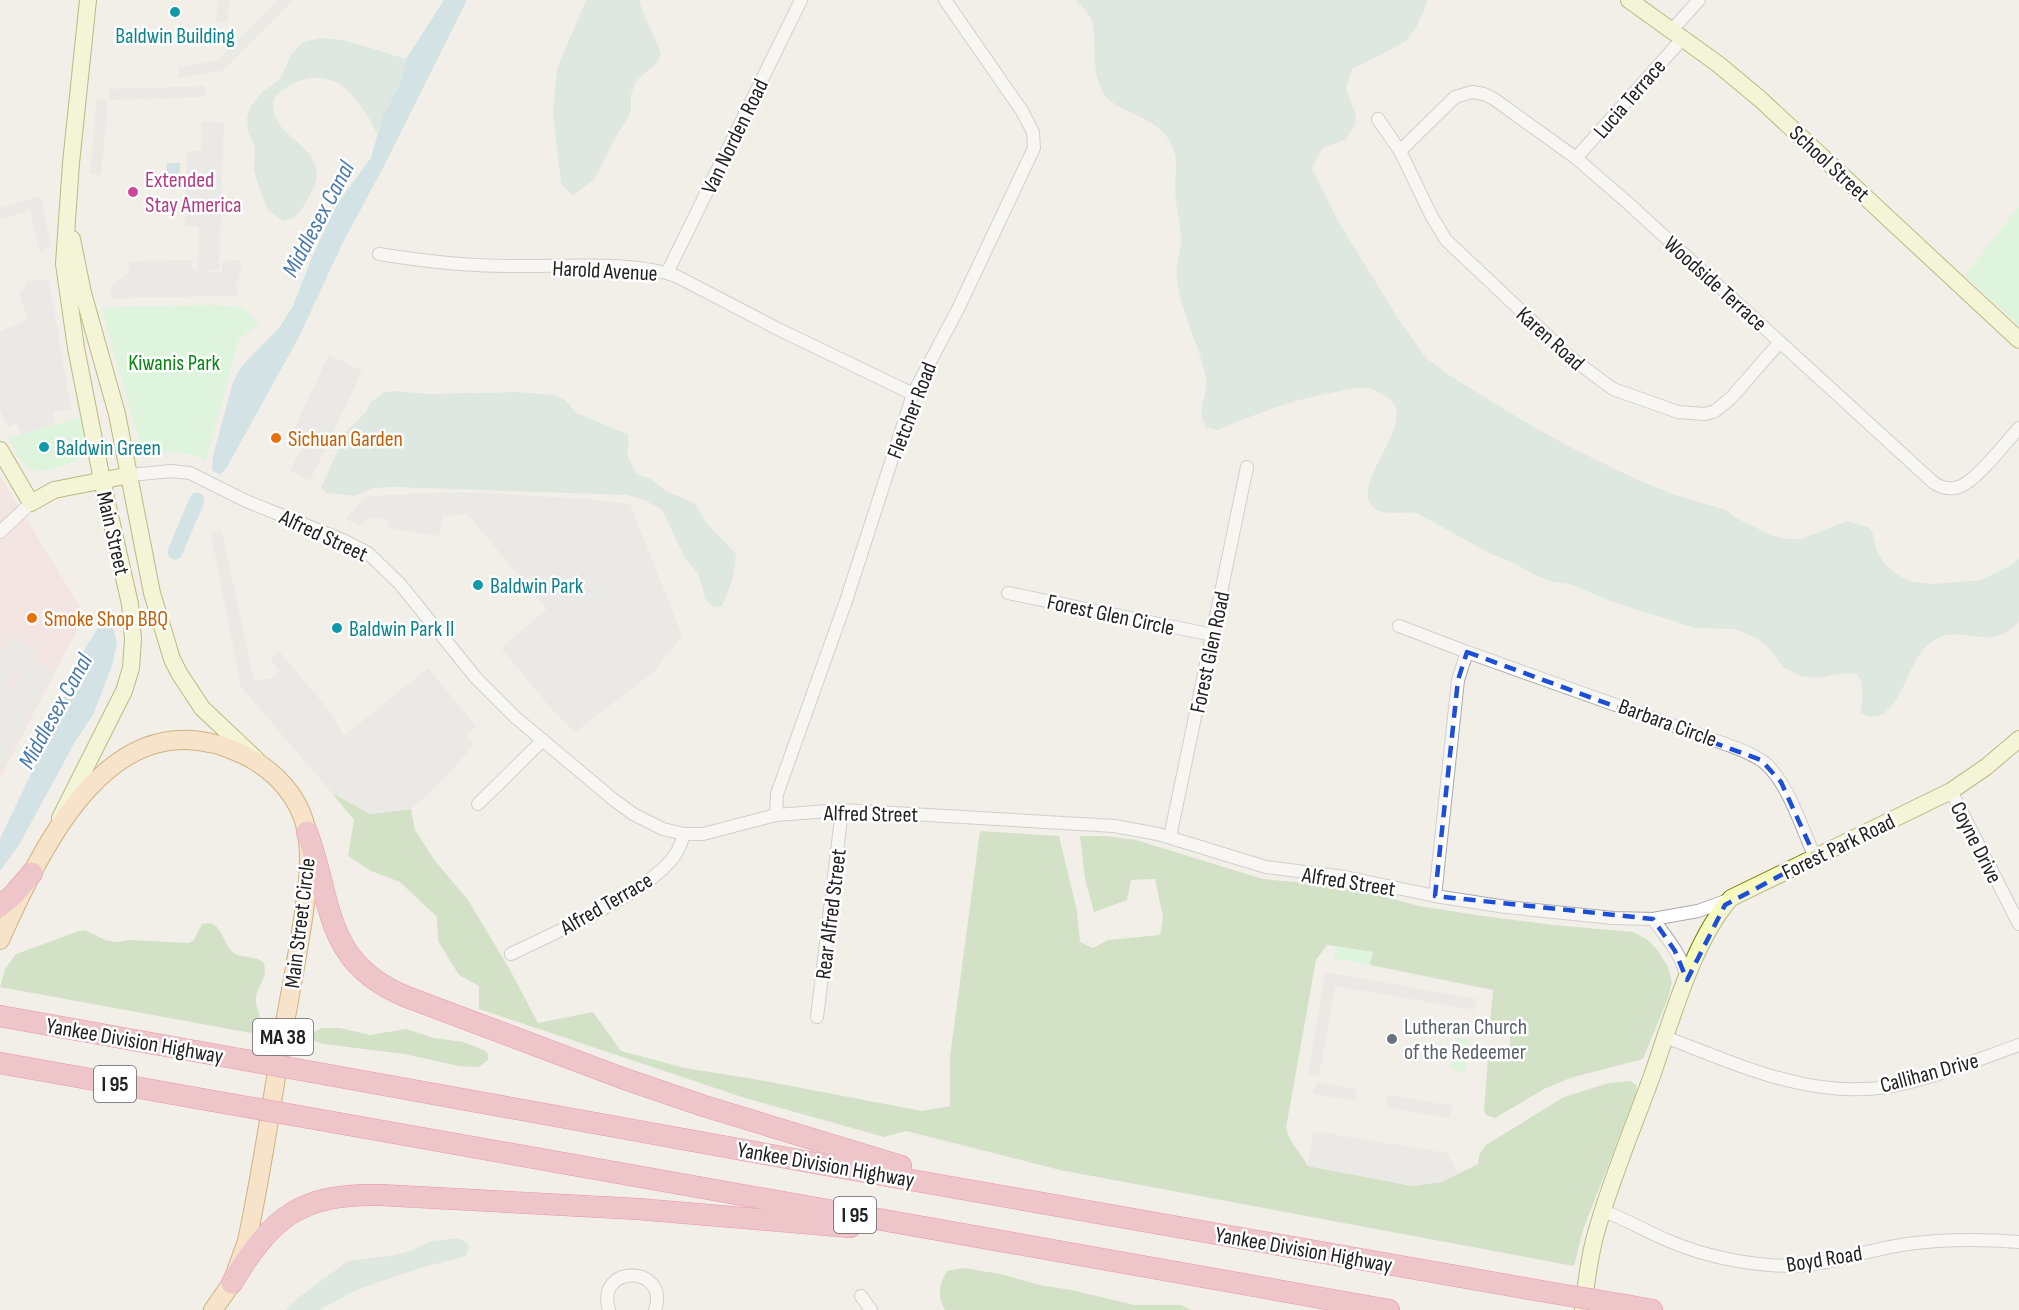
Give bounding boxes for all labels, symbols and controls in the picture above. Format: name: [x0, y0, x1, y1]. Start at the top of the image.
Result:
marker: Baldwin Building: [168, 5, 182, 19]
place label: Baldwin Building: [115, 23, 235, 50]
street label: Lucia Terrace: [1588, 54, 1672, 144]
street label: Van Norden Road: [696, 75, 775, 199]
street label: School Street: [1783, 120, 1875, 208]
water label: Middlesex Canal: [276, 156, 361, 282]
place label: Extended Stay America: [145, 167, 242, 219]
marker: Extended Stay America: [126, 185, 140, 199]
street label: Woodside Terrace: [1658, 231, 1772, 337]
street label: Harold Avenue: [552, 255, 658, 288]
street label: Karen Road: [1510, 301, 1590, 377]
park label: Kiwanis Park: [128, 350, 220, 377]
street label: Fletcher Road: [882, 358, 943, 463]
place label: Sichuan Garden: [288, 426, 403, 453]
marker: Sichuan Garden: [269, 431, 283, 445]
place label: Baldwin Green: [56, 435, 161, 462]
marker: Baldwin Green: [37, 440, 51, 454]
street label: Main Street: [90, 489, 135, 578]
street label: Alfred Street: [274, 504, 372, 569]
place label: Baldwin Park: [490, 573, 584, 600]
marker: Baldwin Park: [471, 578, 485, 592]
street label: Forest Glen Circle: [1045, 589, 1177, 642]
street label: Forest Glen Road: [1184, 589, 1237, 716]
place label: Smoke Shop BBQ: [44, 606, 168, 633]
marker: Smoke Shop BBQ: [25, 611, 39, 625]
place label: Baldwin Park II: [349, 616, 455, 643]
marker: Baldwin Park II: [330, 621, 344, 635]
water label: Middlesex Canal: [12, 648, 99, 774]
street label: Barbara Circle: [1615, 693, 1720, 754]
street label: Coyne Drive: [1944, 797, 2008, 888]
street label: Alfred Street: [823, 800, 919, 829]
street label: Forest Park Road: [1778, 808, 1900, 886]
street label: Rear Alfred Street: [810, 847, 853, 981]
street label: Main Street Circle: [279, 857, 322, 990]
street label: Alfred Street: [1299, 862, 1398, 903]
street label: Alfred Terrace: [555, 867, 658, 942]
street label: Yankee Division Highway: [44, 1013, 226, 1070]
place label: Lutheran Church of the Redeemer: [1404, 1014, 1527, 1066]
road number: MA 38: [253, 1019, 313, 1055]
marker: Lutheran Church of the Redeemer: [1385, 1032, 1399, 1046]
street label: Callihan Drive: [1877, 1047, 1982, 1100]
road number: I 95: [94, 1066, 136, 1102]
street label: Yankee Division Highway: [735, 1137, 917, 1194]
road number: I 95: [834, 1197, 876, 1233]
street label: Yankee Division Highway: [1213, 1222, 1395, 1279]
street label: Boyd Road: [1784, 1240, 1864, 1279]

